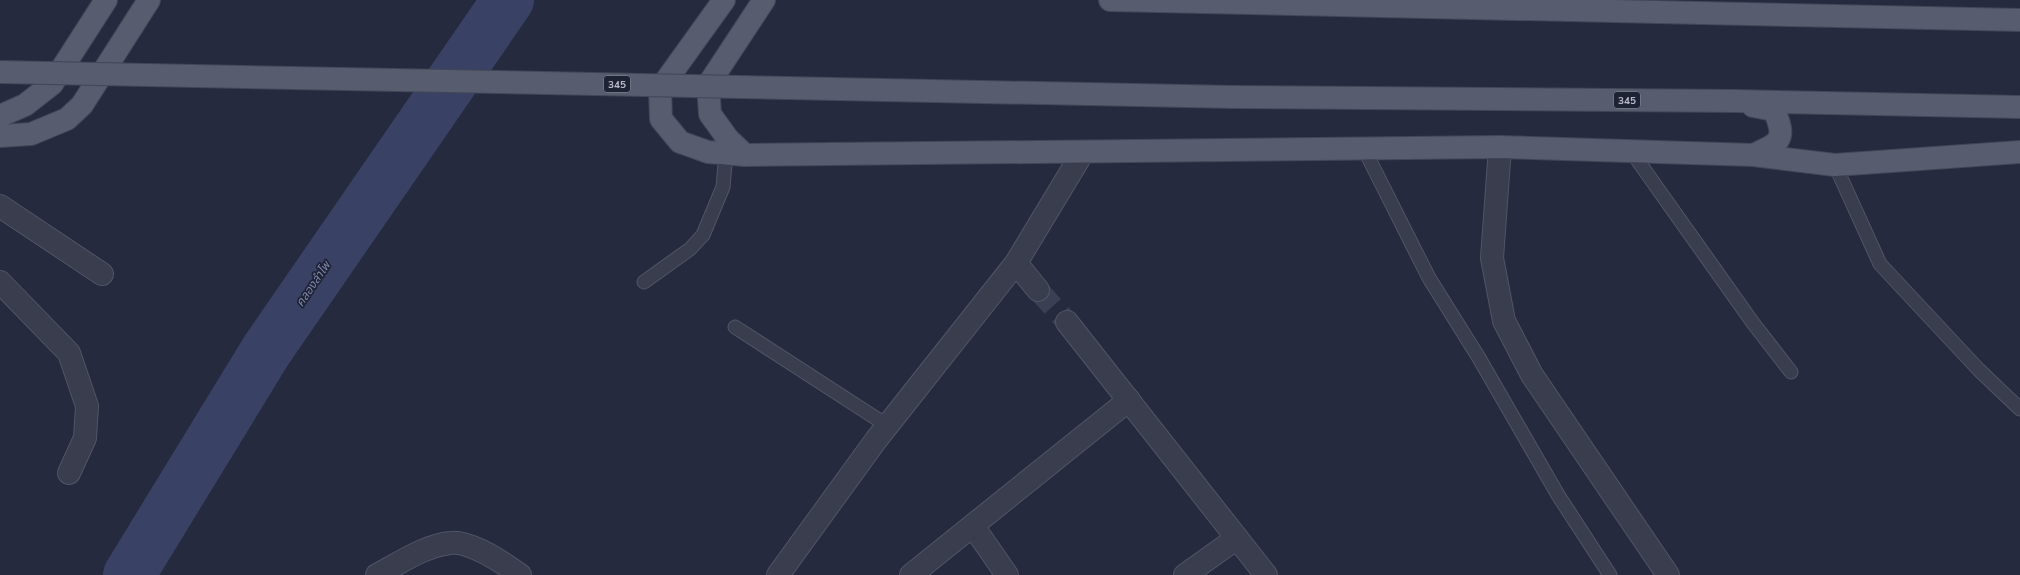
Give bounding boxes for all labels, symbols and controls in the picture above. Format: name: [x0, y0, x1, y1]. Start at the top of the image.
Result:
road number: 345: [604, 76, 630, 92]
road number: 345: [1614, 92, 1640, 108]
water label: คลองลำโพ: [292, 257, 335, 310]

